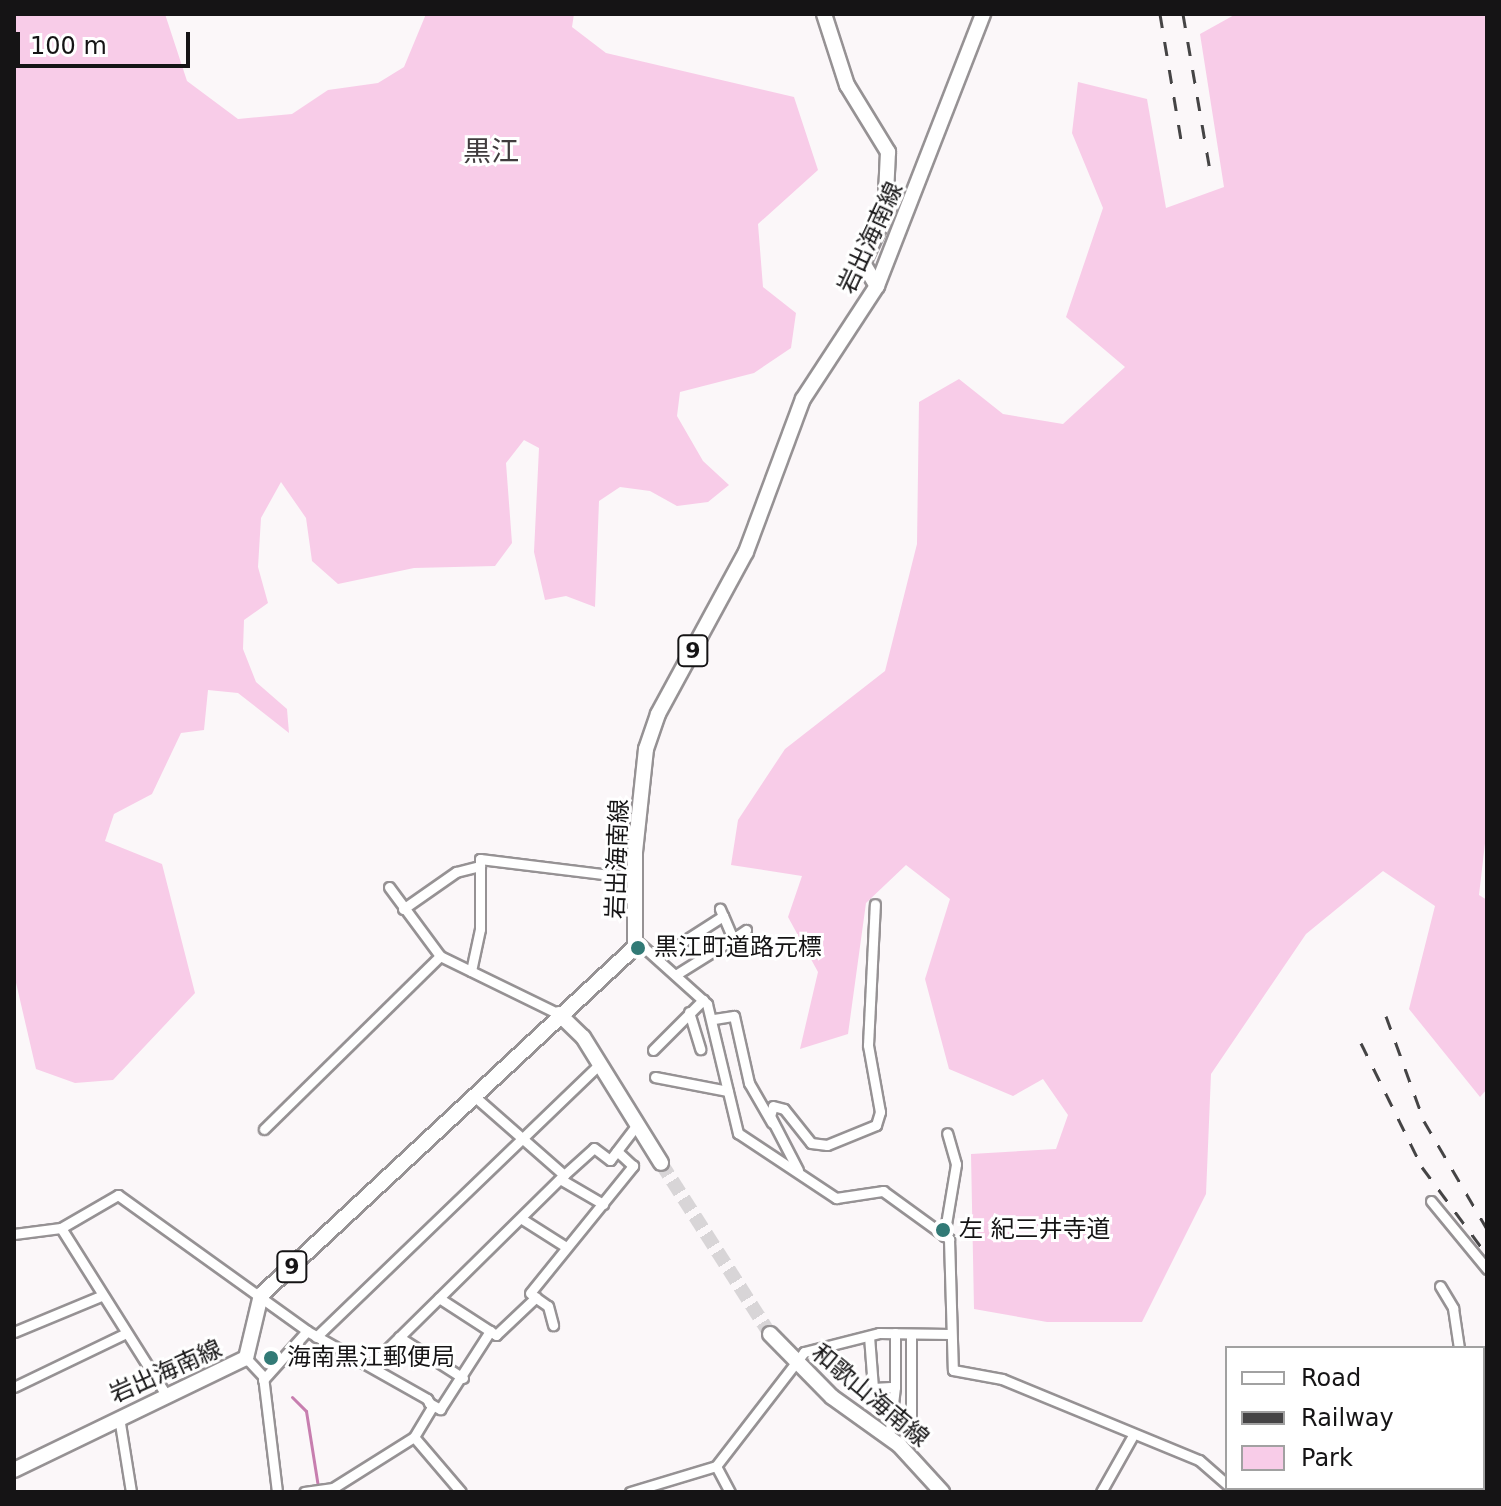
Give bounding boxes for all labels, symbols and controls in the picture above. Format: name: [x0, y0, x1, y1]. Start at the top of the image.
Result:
scale bar: [20, 16, 194, 66]
text: 100 m: [30, 32, 107, 60]
district label: 黒江: [463, 135, 519, 169]
street label: 岩出海南線: [833, 178, 909, 298]
road number: 9: [677, 633, 709, 669]
street label: 岩出海南線: [602, 799, 634, 919]
place label: 黒江町道路元標: [654, 934, 822, 962]
marker: 黒江町道路元標: [629, 939, 647, 957]
place label: 左 紀三井寺道: [959, 1216, 1111, 1244]
marker: 左 紀三井寺道: [934, 1221, 952, 1239]
road number: 9: [276, 1249, 308, 1285]
street label: 岩出海南線: [105, 1334, 227, 1410]
street label: 和歌山海南線: [806, 1339, 934, 1453]
place label: 海南黒江郵便局: [287, 1344, 455, 1372]
legend: [1225, 1346, 1485, 1490]
marker: 海南黒江郵便局: [262, 1349, 280, 1367]
text: Road: [1301, 1364, 1361, 1392]
text: Railway: [1301, 1404, 1394, 1432]
text: Park: [1301, 1444, 1353, 1472]

